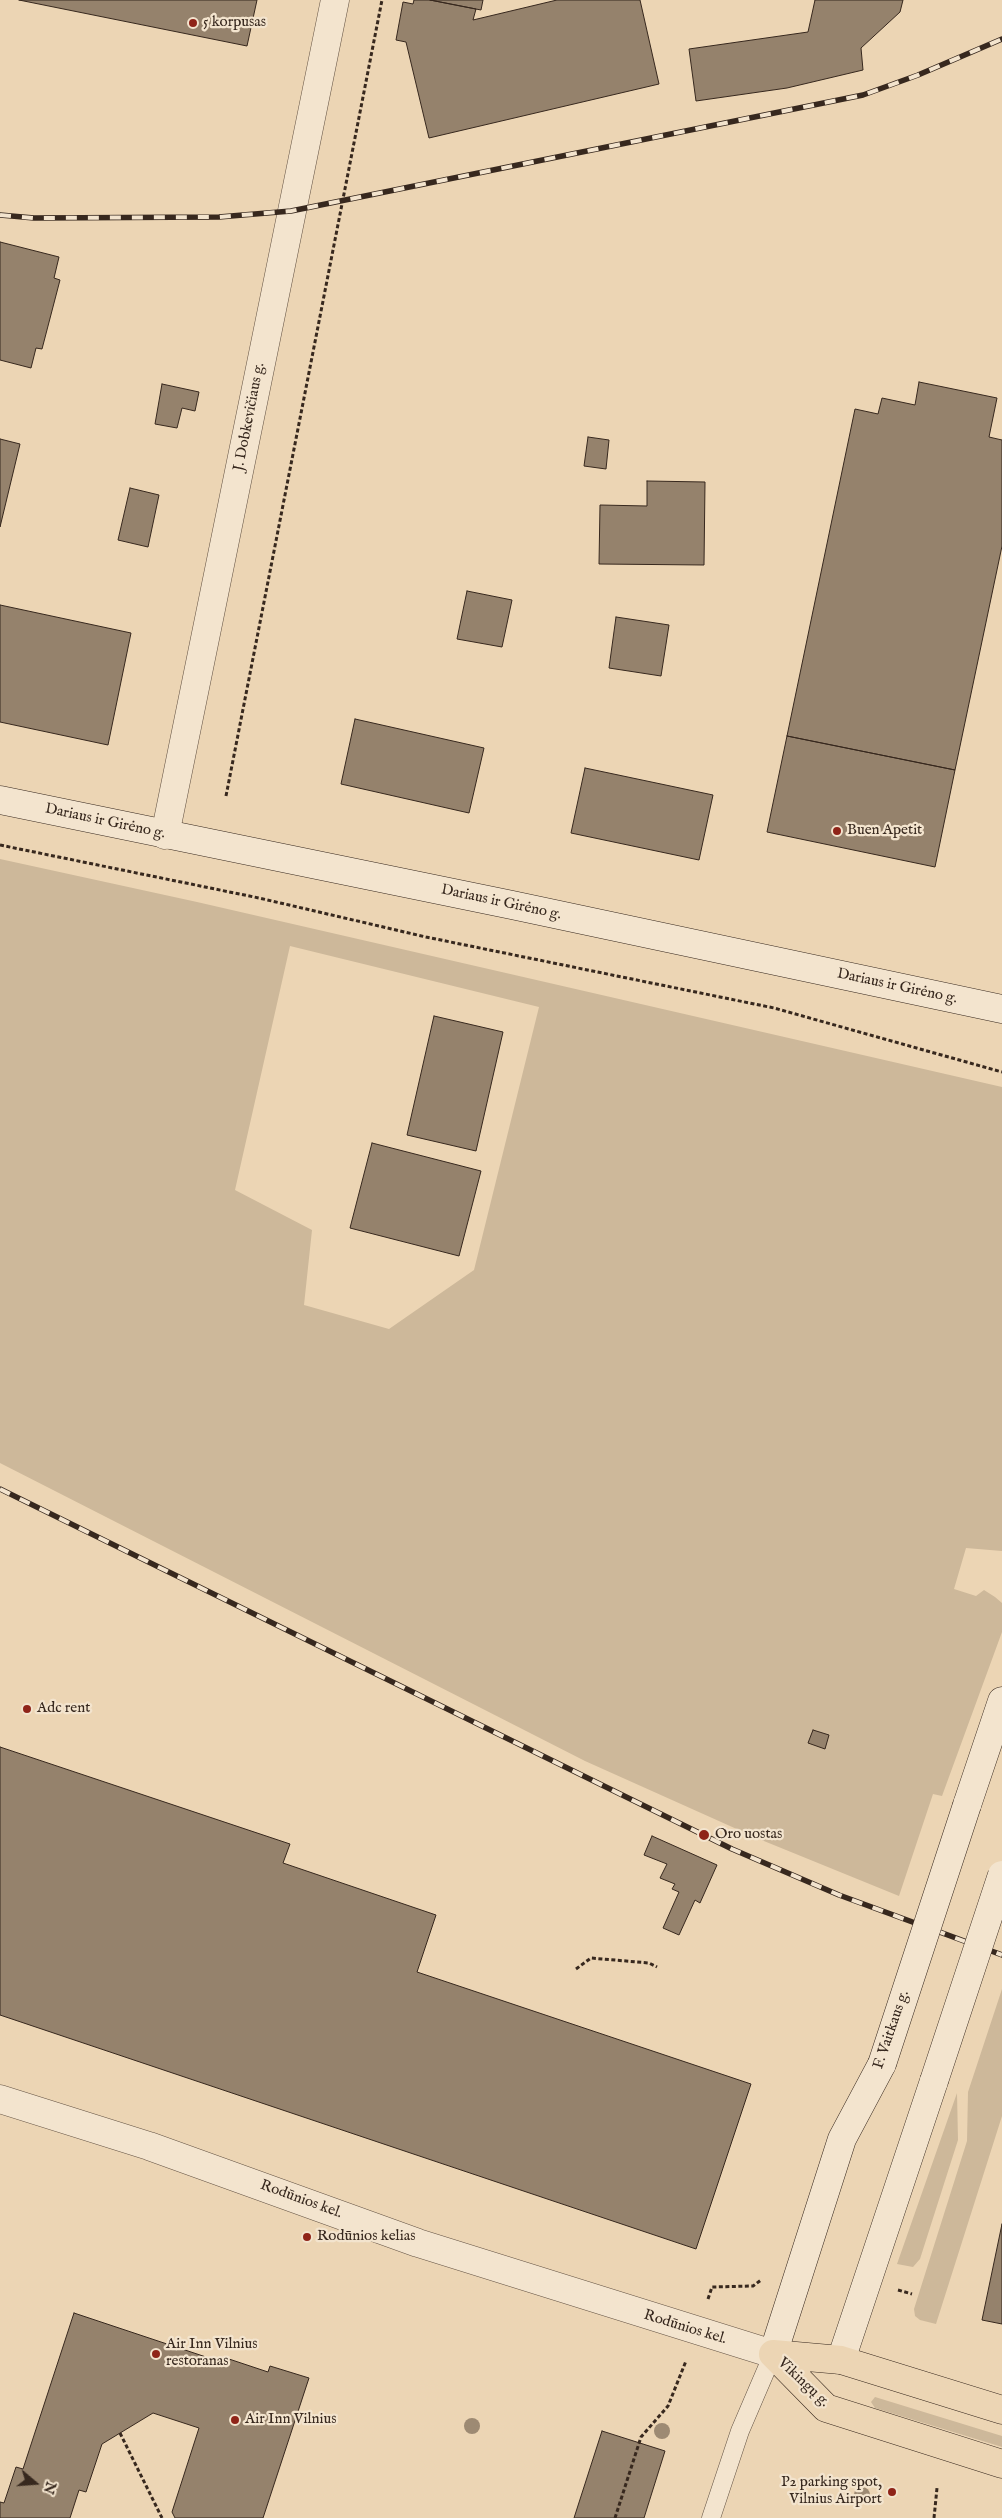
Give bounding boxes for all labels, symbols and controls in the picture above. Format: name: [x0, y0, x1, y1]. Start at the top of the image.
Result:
place label: 5 korpusas: [203, 14, 266, 32]
marker: 5 korpusas: [187, 17, 199, 29]
street label: J. Dobkevičiaus g.: [231, 361, 269, 473]
street label: Dariaus ir Girėno g.: [43, 800, 167, 844]
place label: Buen Apetit: [847, 822, 922, 840]
marker: Buen Apetit: [831, 825, 843, 837]
street label: Dariaus ir Girėno g.: [439, 881, 563, 925]
street label: Dariaus ir Girėno g.: [835, 965, 959, 1009]
place label: Adc rent: [37, 1700, 90, 1718]
marker: Adc rent: [21, 1703, 33, 1715]
place label: Oro uostas: [715, 1826, 782, 1844]
marker: Oro uostas: [697, 1828, 711, 1842]
street label: F. Vaitkaus g.: [870, 1988, 914, 2072]
street label: Rodūnios kel.: [258, 2177, 344, 2223]
place label: Rodūnios kelias: [317, 2228, 415, 2246]
marker: Rodūnios kelias: [301, 2231, 313, 2243]
street label: Rodūnios kel.: [641, 2307, 729, 2349]
place label: Air Inn Vilnius restoranas: [166, 2336, 258, 2371]
marker: Air Inn Vilnius restoranas: [150, 2348, 162, 2360]
street label: Vikingų g.: [773, 2354, 833, 2412]
place label: Air Inn Vilnius: [245, 2411, 337, 2429]
marker: Air Inn Vilnius: [229, 2414, 241, 2426]
north arrow: [10, 2458, 60, 2508]
place label: P2 parking spot, Vilnius Airport: [781, 2474, 882, 2509]
text: N: [39, 2479, 60, 2496]
marker: P2 parking spot, Vilnius Airport: [886, 2486, 898, 2498]

